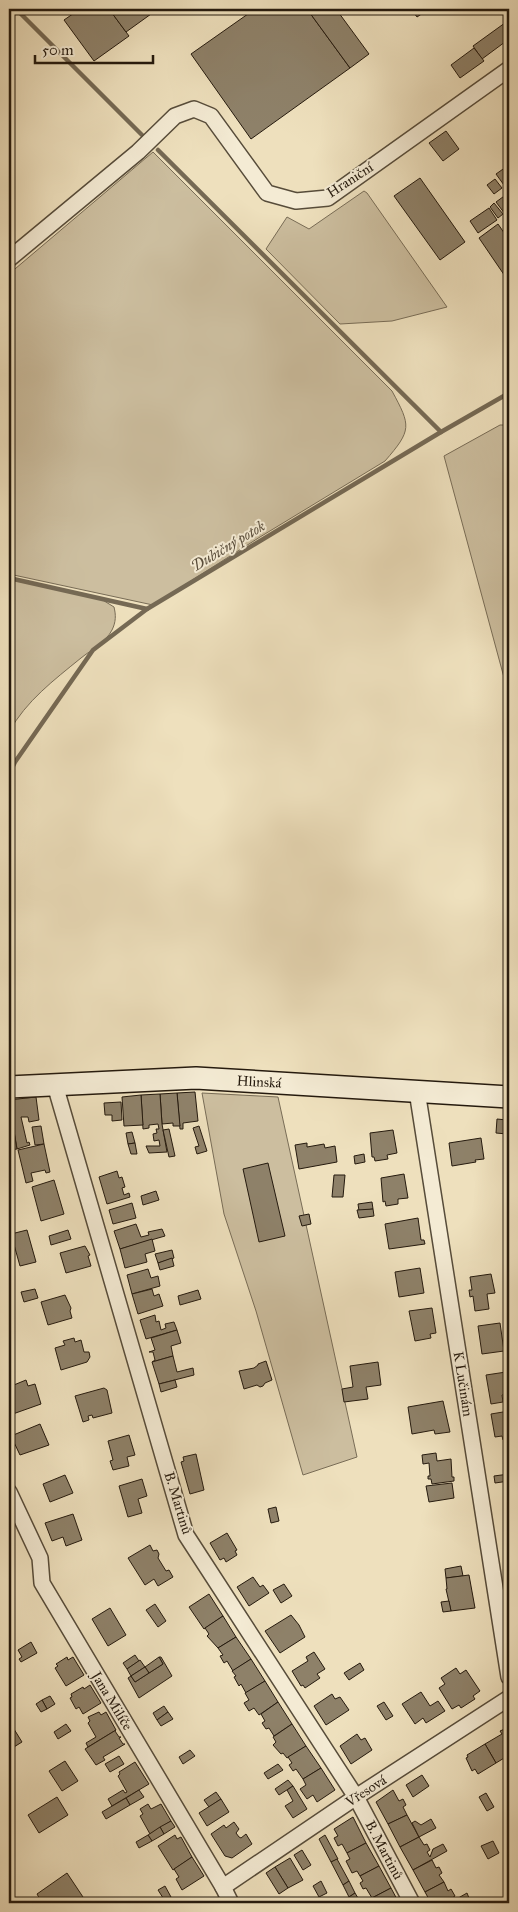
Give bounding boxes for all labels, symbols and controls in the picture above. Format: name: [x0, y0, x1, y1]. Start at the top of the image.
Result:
scale bar: [35, 32, 152, 64]
text: 50 m: [42, 41, 74, 59]
street label: Hraniční: [324, 158, 377, 201]
water label: Dubičný potok: [188, 517, 269, 576]
street label: Hlinská: [236, 1072, 282, 1092]
street label: K Lučinám: [449, 1350, 477, 1418]
street label: B. Martinů: [160, 1470, 196, 1537]
street label: Jana Milíče: [86, 1667, 136, 1734]
street label: Vřesová: [341, 1771, 390, 1811]
street label: B. Martinů: [361, 1818, 407, 1883]

